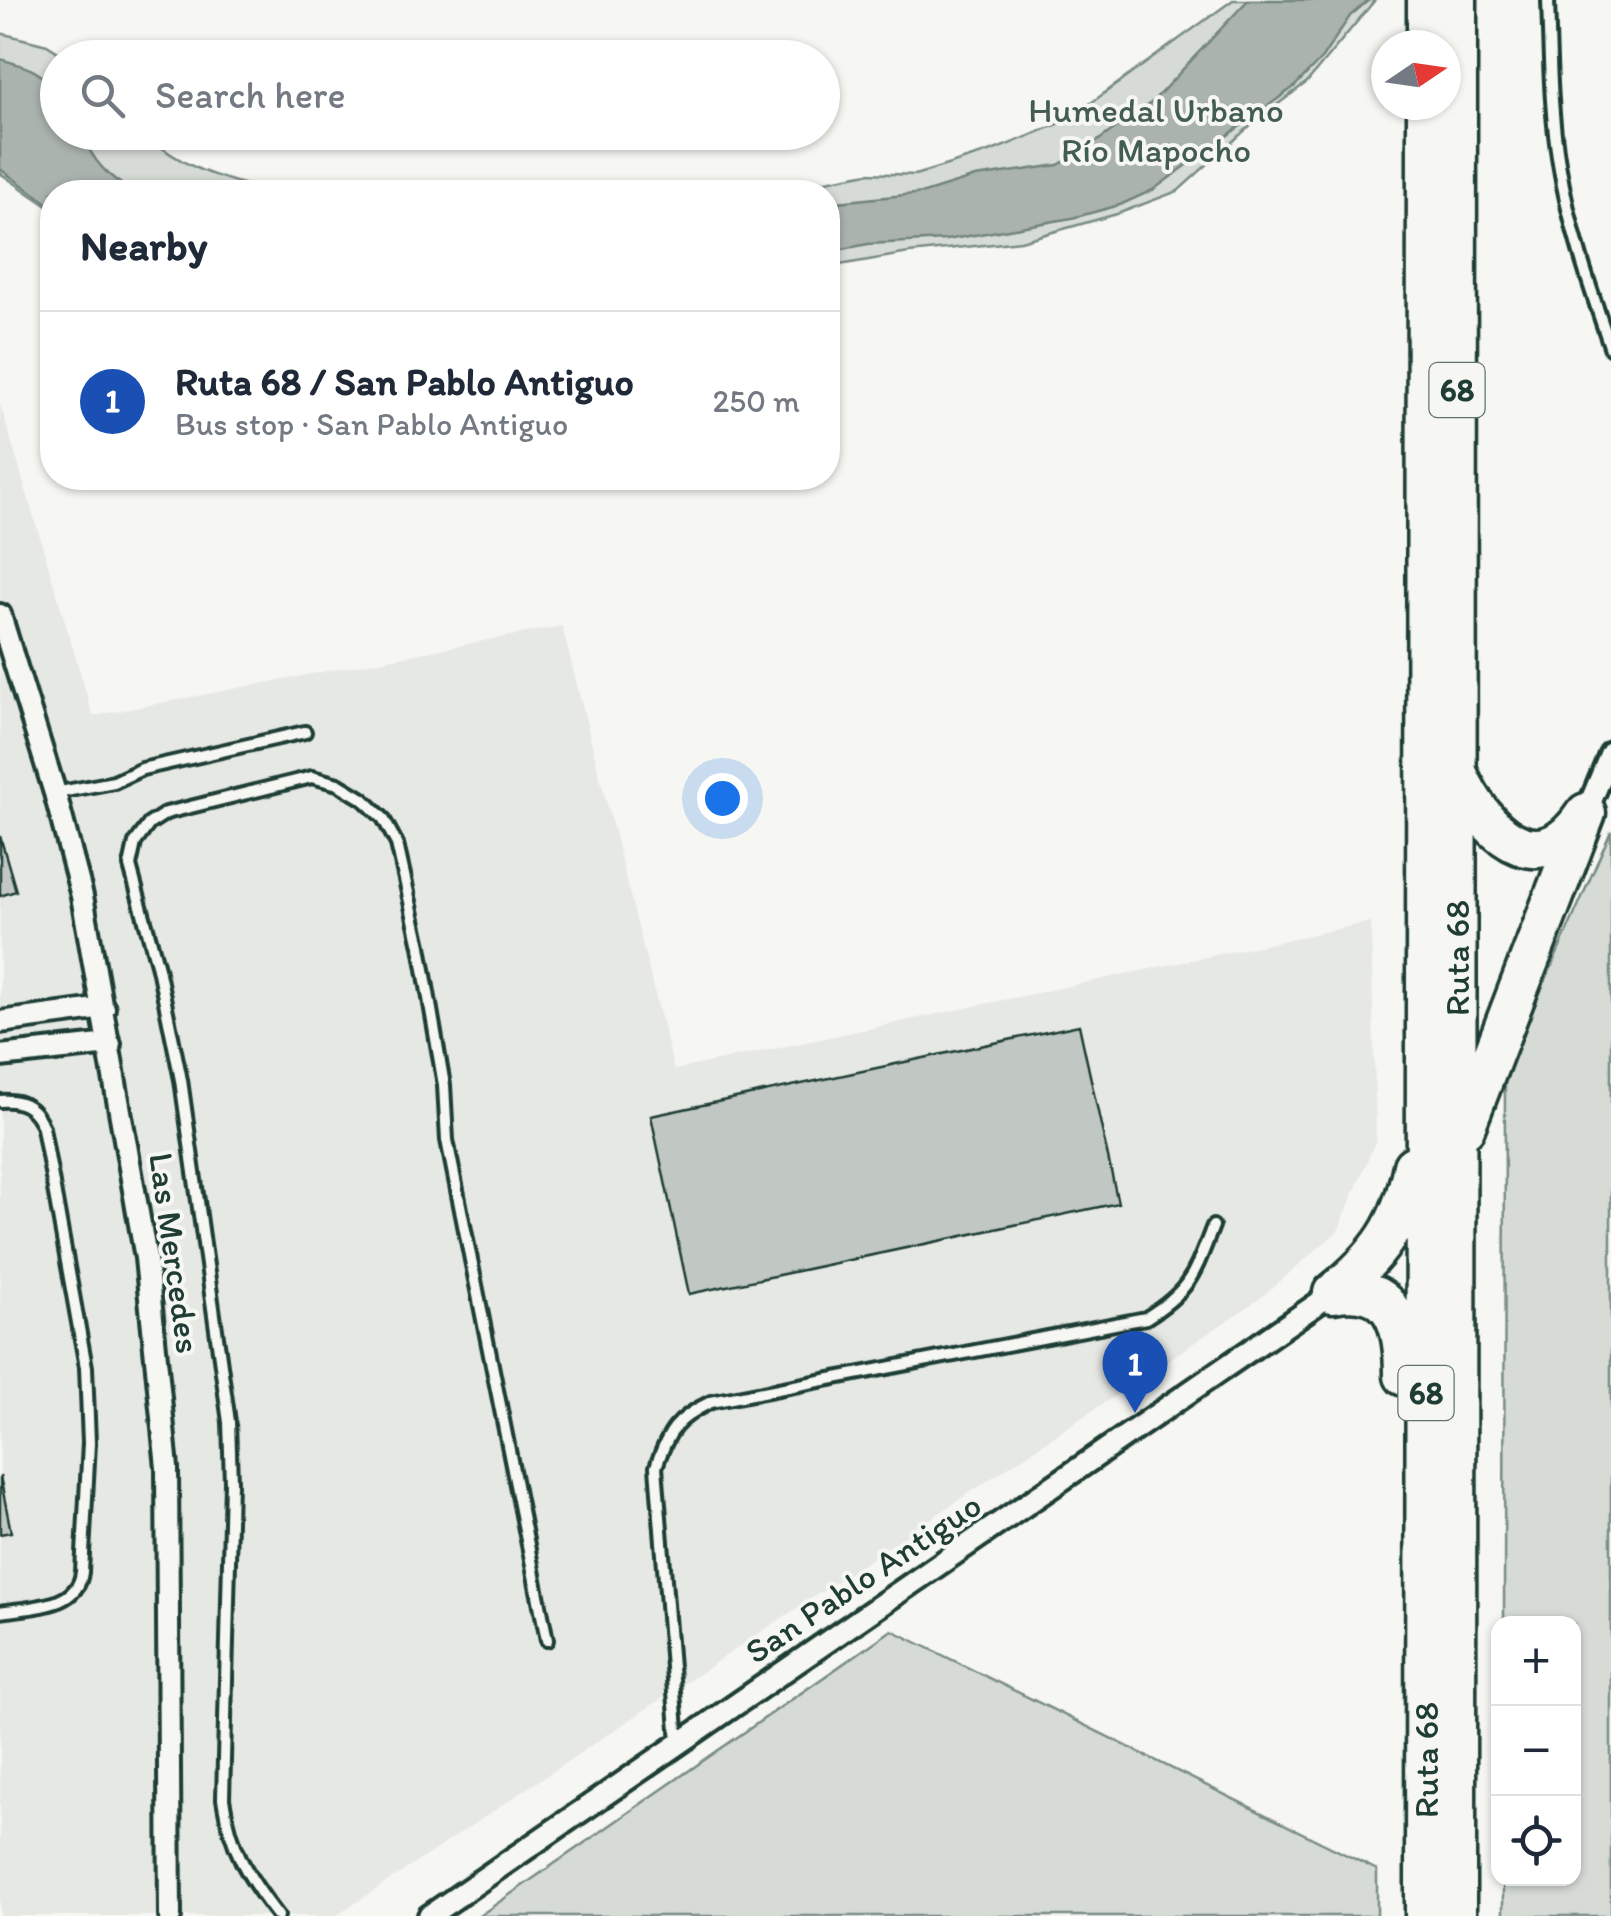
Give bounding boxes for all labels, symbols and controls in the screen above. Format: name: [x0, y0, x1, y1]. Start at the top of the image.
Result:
north arrow: [1371, 30, 1461, 120]
search box: [40, 40, 840, 150]
icon: search: [75, 68, 130, 123]
text: Search here: [155, 72, 346, 118]
park label: Humedal Urbano Río Mapocho: [1028, 89, 1284, 171]
text: Nearby: [80, 220, 207, 271]
text: Ruta 68 / San Pablo Antiguo: [175, 359, 634, 405]
road number: 68: [1430, 363, 1484, 417]
text: 1: [105, 382, 120, 420]
text: 250 m: [713, 382, 800, 420]
text: Bus stop · San Pablo Antiguo: [175, 405, 568, 443]
your location: [697, 773, 748, 824]
street label: Ruta 68: [1436, 900, 1478, 1016]
street label: Las Mercedes: [140, 1150, 210, 1356]
pin: 1: [1102, 1330, 1168, 1413]
road number: 68: [1398, 1366, 1454, 1420]
street label: San Pablo Antiguo: [737, 1484, 989, 1672]
map controls: [1491, 1616, 1581, 1886]
button: +: [1491, 1616, 1581, 1706]
street label: Ruta 68: [1405, 1702, 1447, 1818]
button: −: [1491, 1706, 1581, 1796]
button: locate: [1491, 1796, 1581, 1886]

